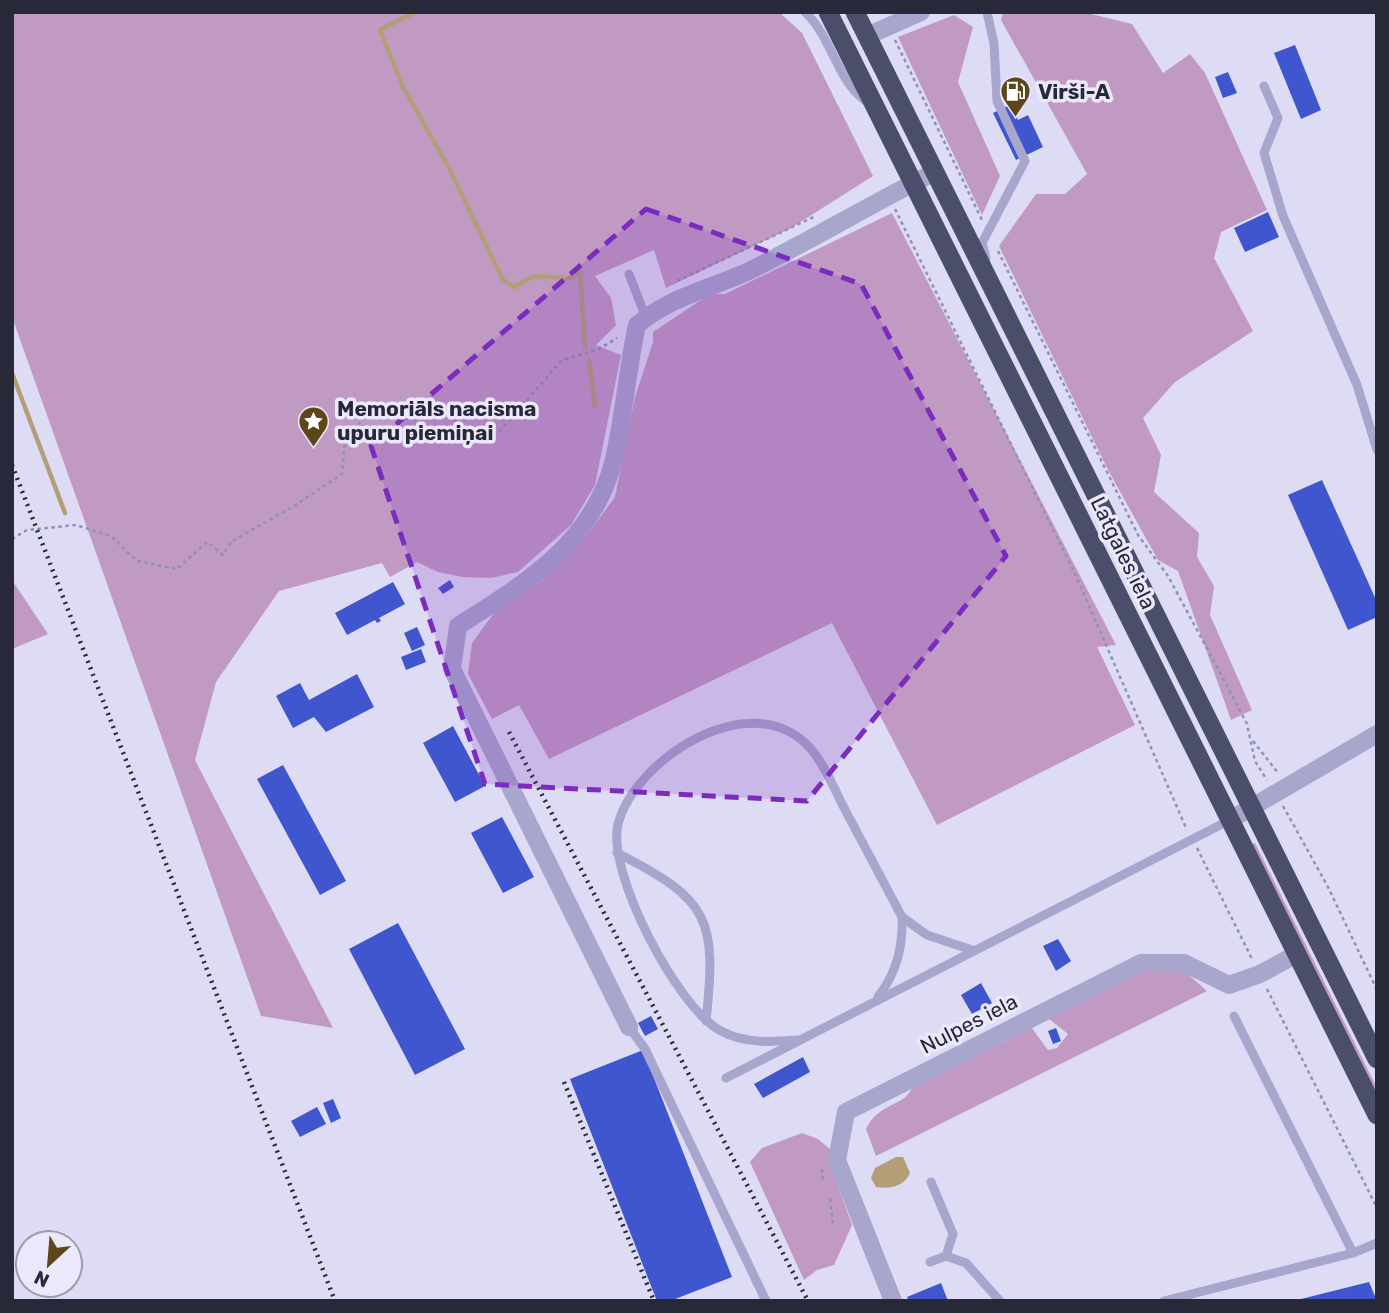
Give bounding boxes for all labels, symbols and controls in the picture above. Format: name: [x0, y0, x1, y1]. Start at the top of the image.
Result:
fuel station icon: Virši-A: [998, 75, 1032, 119]
place label: Virši-A: [1038, 79, 1110, 104]
place label: Memoriāls nacisma upuru piemiņai: [337, 396, 536, 445]
place icon: Memoriāls nacisma upuru piemiņai: [297, 404, 331, 448]
street label: Latgales iela: [1085, 493, 1161, 613]
street label: Nulpes iela: [916, 988, 1022, 1059]
north arrow: [14, 1229, 84, 1299]
text: N: [31, 1265, 53, 1292]

